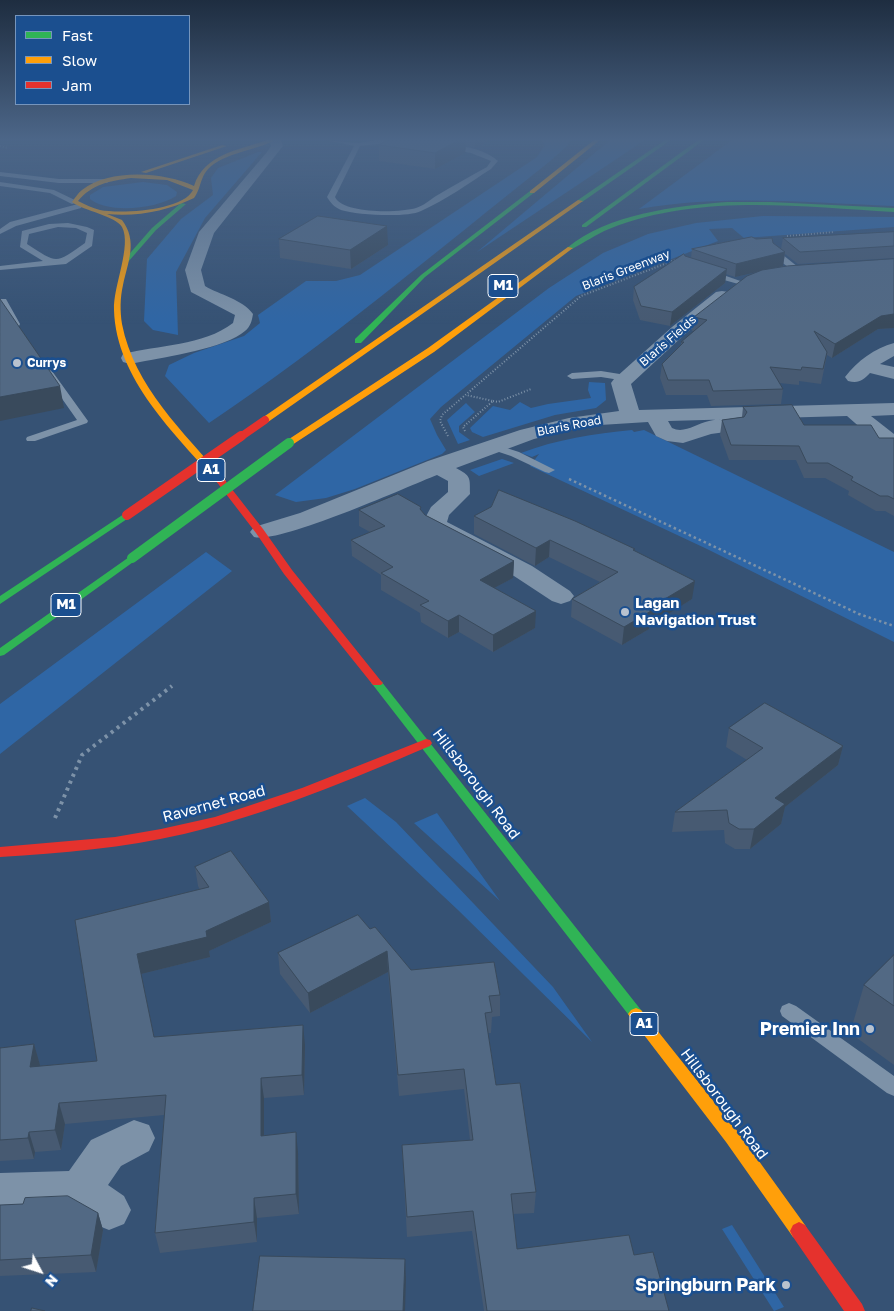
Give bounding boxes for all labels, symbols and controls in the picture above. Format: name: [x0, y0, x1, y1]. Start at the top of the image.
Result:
legend: [15, 15, 190, 105]
text: Fast: [62, 26, 93, 44]
text: Slow: [62, 51, 97, 69]
text: Jam: [62, 76, 92, 94]
street label: Blaris Greenway: [580, 247, 672, 293]
road number: M1: [488, 274, 518, 298]
street label: Blaris Fields: [637, 312, 699, 370]
place label: Currys: [27, 356, 66, 370]
marker: Currys: [11, 357, 23, 369]
street label: Blaris Road: [536, 413, 602, 439]
road number: A1: [197, 458, 225, 482]
road number: M1: [51, 594, 81, 616]
place label: Lagan Navigation Trust: [635, 594, 756, 629]
marker: Lagan Navigation Trust: [619, 606, 631, 618]
street label: Hillsborough Road: [429, 725, 523, 843]
street label: Ravernet Road: [161, 782, 267, 826]
road number: A1: [630, 1012, 658, 1036]
place label: Premier Inn: [760, 1018, 860, 1040]
marker: Premier Inn: [864, 1023, 876, 1035]
street label: Hillsborough Road: [677, 1045, 771, 1163]
north arrow: [15, 1246, 65, 1296]
text: N: [42, 1271, 62, 1290]
place label: Springburn Park: [635, 1274, 776, 1296]
marker: Springburn Park: [780, 1279, 792, 1291]

